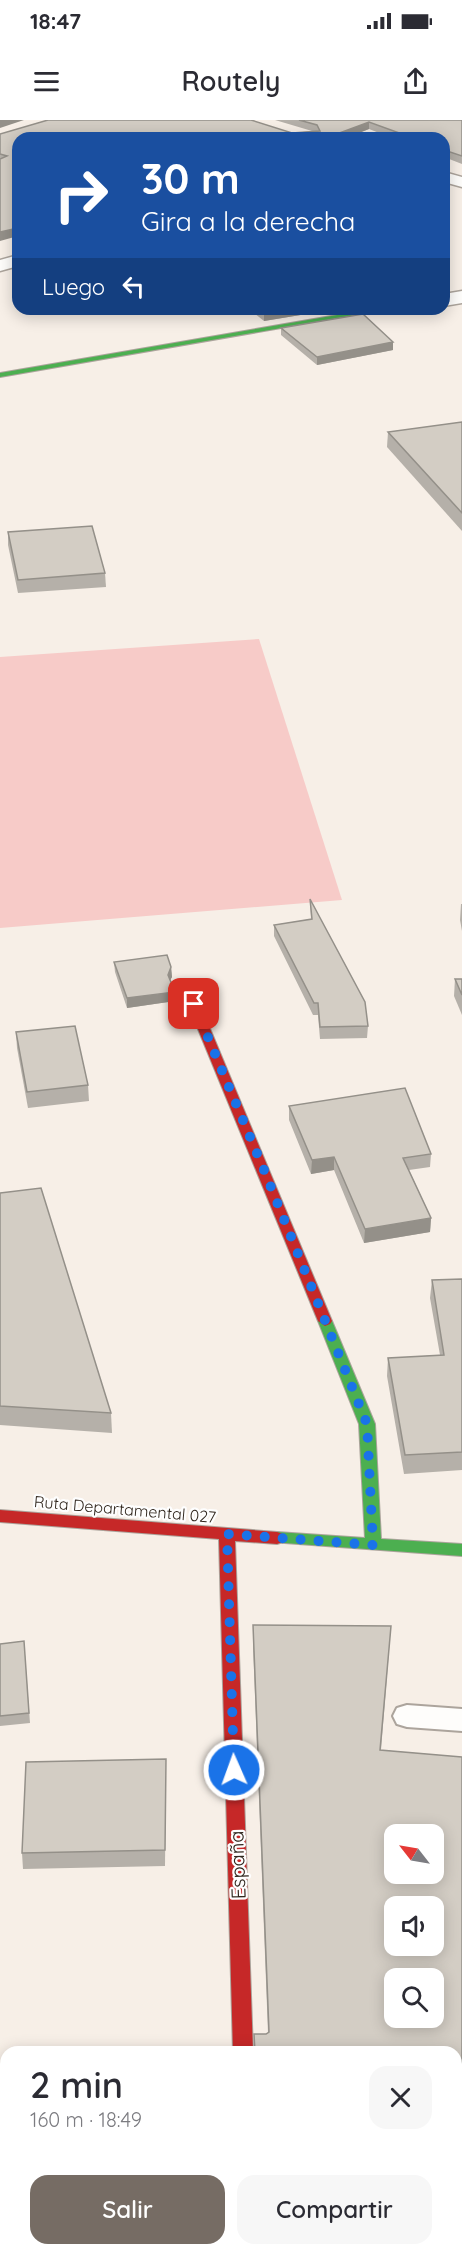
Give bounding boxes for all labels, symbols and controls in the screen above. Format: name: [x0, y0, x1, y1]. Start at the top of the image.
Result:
text: 18:47: [30, 7, 81, 35]
text: Routely: [182, 64, 280, 98]
icon: menu: [30, 65, 63, 98]
icon: share: [399, 65, 432, 98]
text: 30 m: [141, 152, 240, 205]
icon: right: [42, 156, 120, 234]
text: Gira a la derecha: [141, 204, 355, 238]
icon: left: [117, 270, 150, 303]
text: Luego: [42, 273, 105, 301]
pin: [168, 978, 219, 1029]
icon: arrive: [177, 987, 210, 1020]
street label: Ruta Departamental 027: [33, 1491, 217, 1527]
position arrow: [202, 1738, 266, 1802]
north arrow: [384, 1824, 444, 1884]
map controls: [384, 1824, 444, 2028]
street label: España: [223, 1830, 251, 1900]
button: sound: [384, 1896, 444, 1956]
button: search: [384, 1968, 444, 2028]
text: 2 min: [30, 2062, 123, 2107]
button: close: [369, 2066, 432, 2129]
text: 160 m · 18:49: [30, 2107, 142, 2132]
button: Salir: [30, 2175, 225, 2244]
button: Compartir: [237, 2175, 432, 2244]

